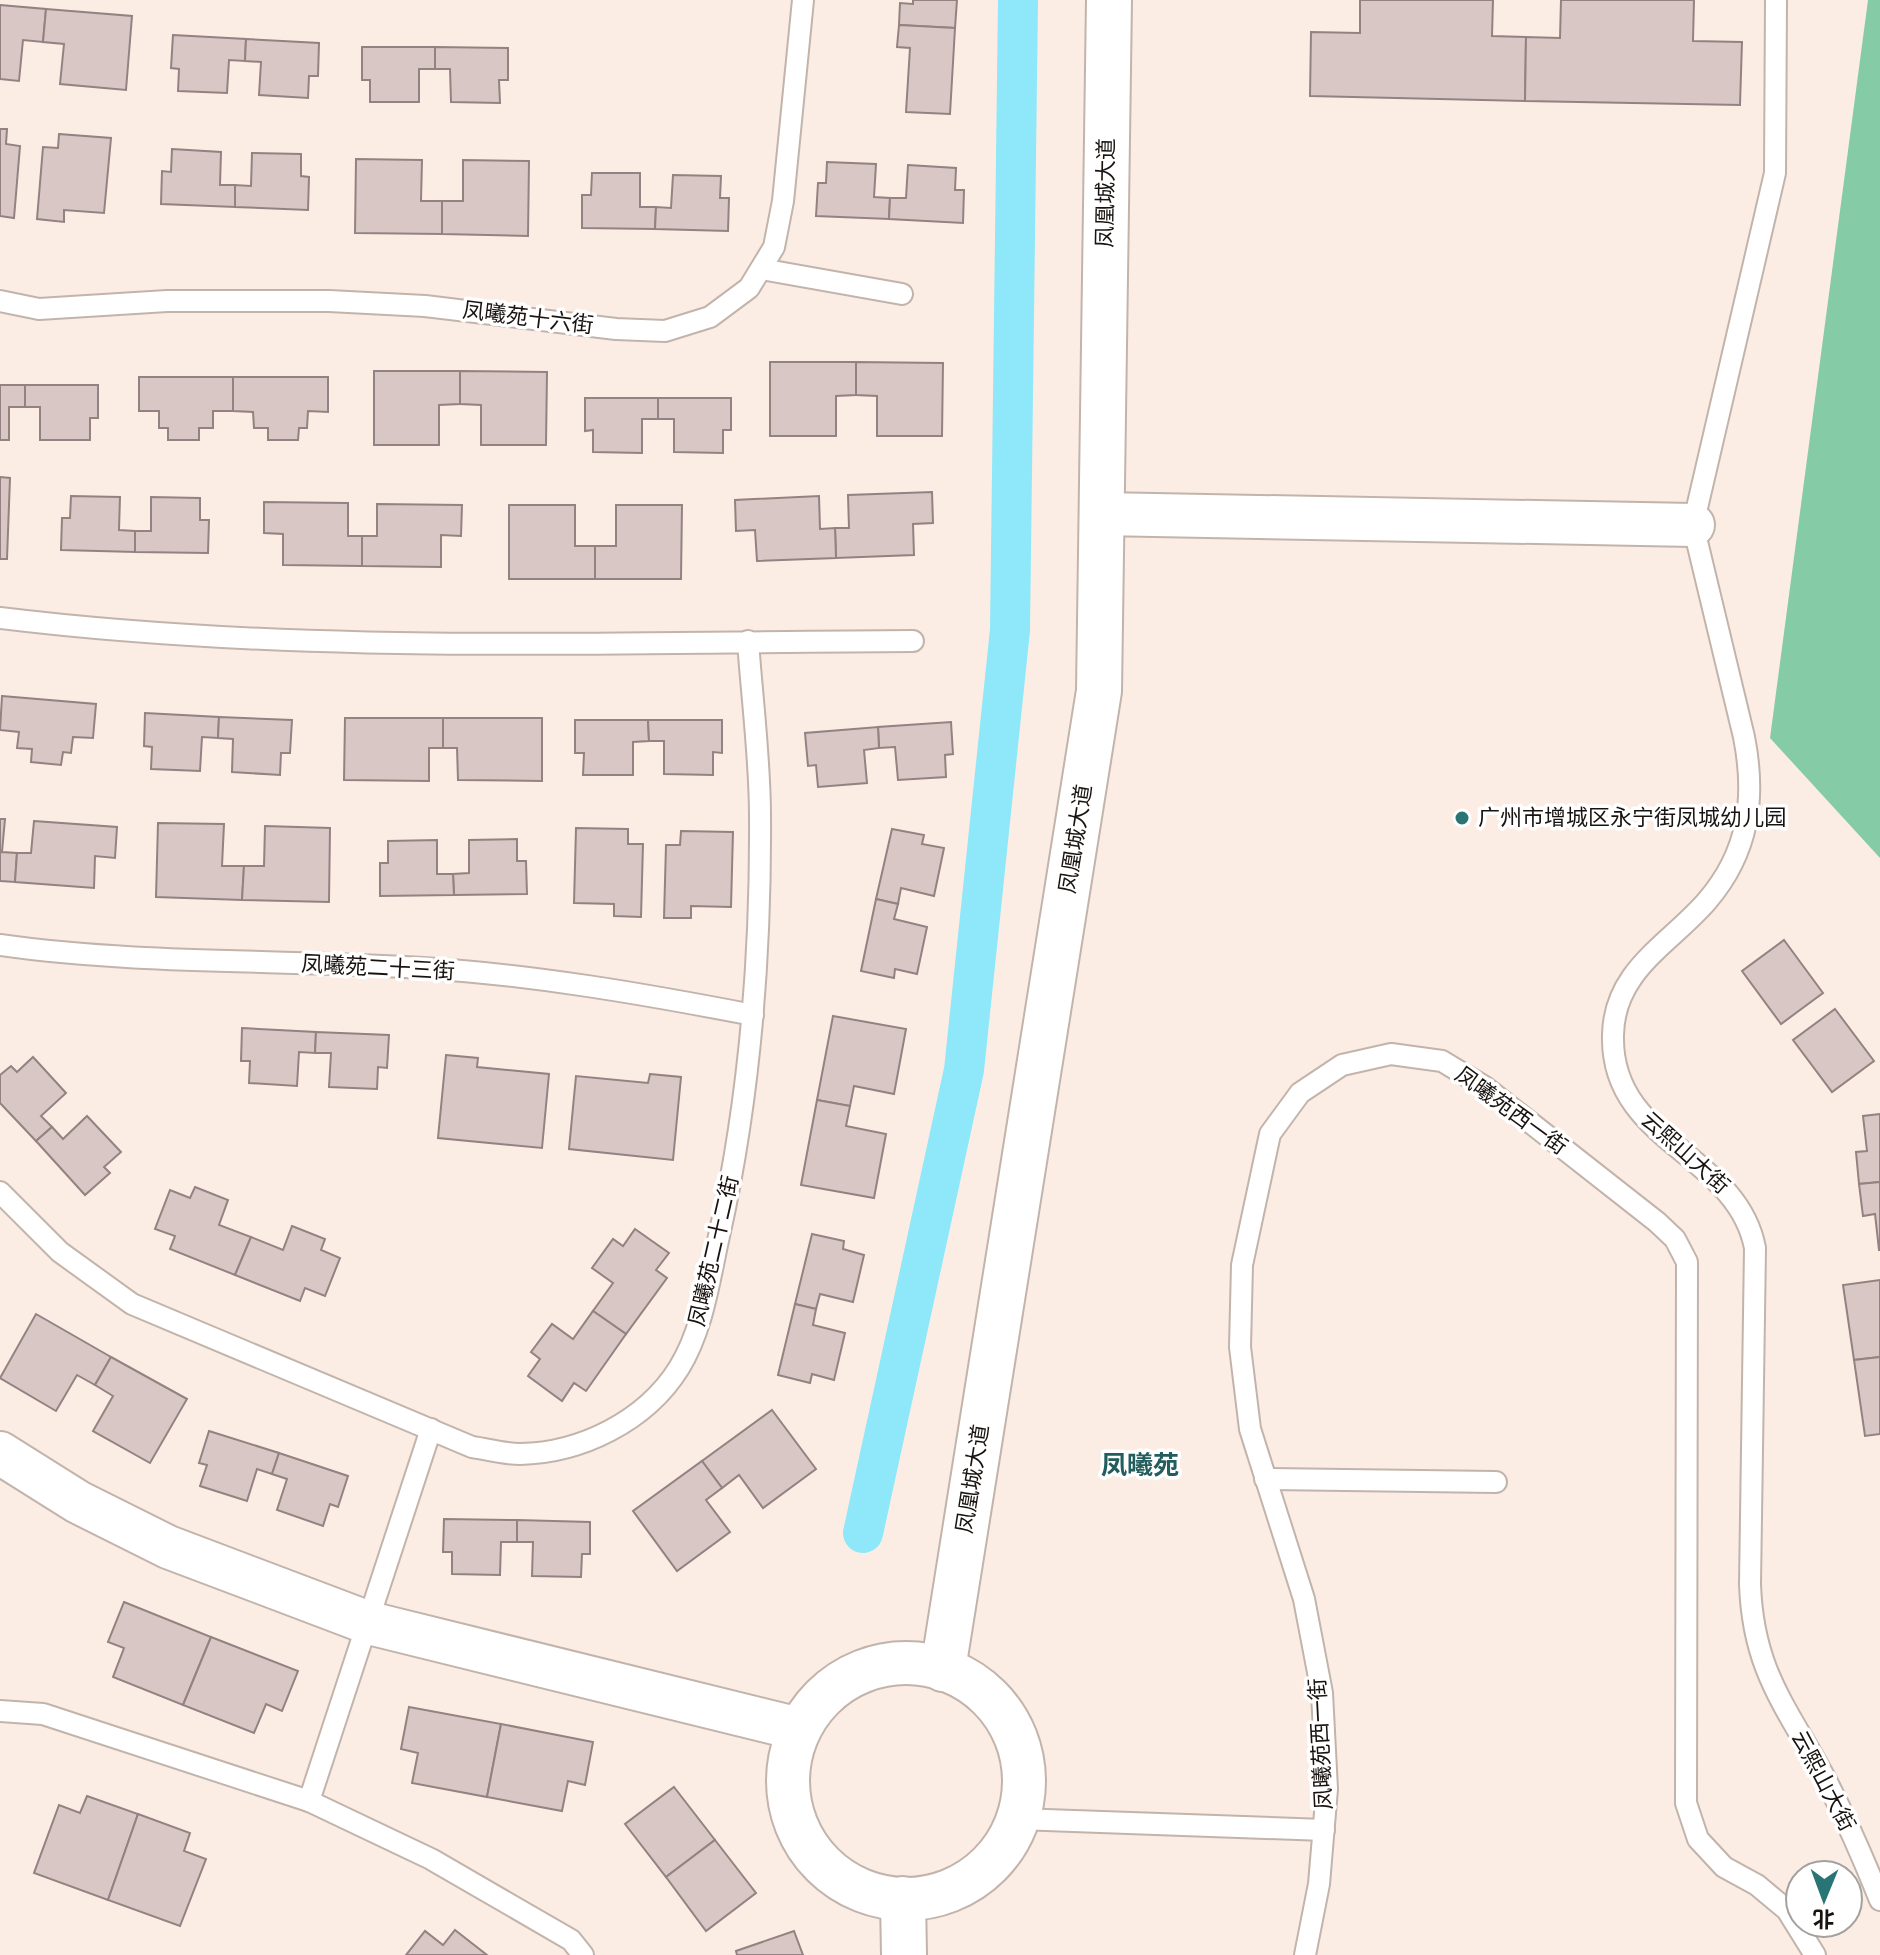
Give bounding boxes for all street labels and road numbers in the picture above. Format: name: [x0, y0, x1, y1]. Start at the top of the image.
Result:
street label: 凤凰城大道: [1090, 138, 1122, 248]
street label: 凤曦苑十六街: [461, 295, 595, 341]
street label: 凤凰城大道: [1053, 782, 1099, 896]
street label: 凤曦苑二十三街: [300, 949, 456, 987]
street label: 凤曦苑西一街: [1449, 1060, 1573, 1162]
street label: 云熙山大街: [1634, 1105, 1736, 1201]
street label: 凤曦苑二十二街: [682, 1173, 746, 1329]
street label: 凤凰城大道: [950, 1422, 996, 1536]
street label: 凤曦苑西一街: [1303, 1677, 1339, 1811]
street label: 云熙山大街: [1784, 1725, 1862, 1837]

